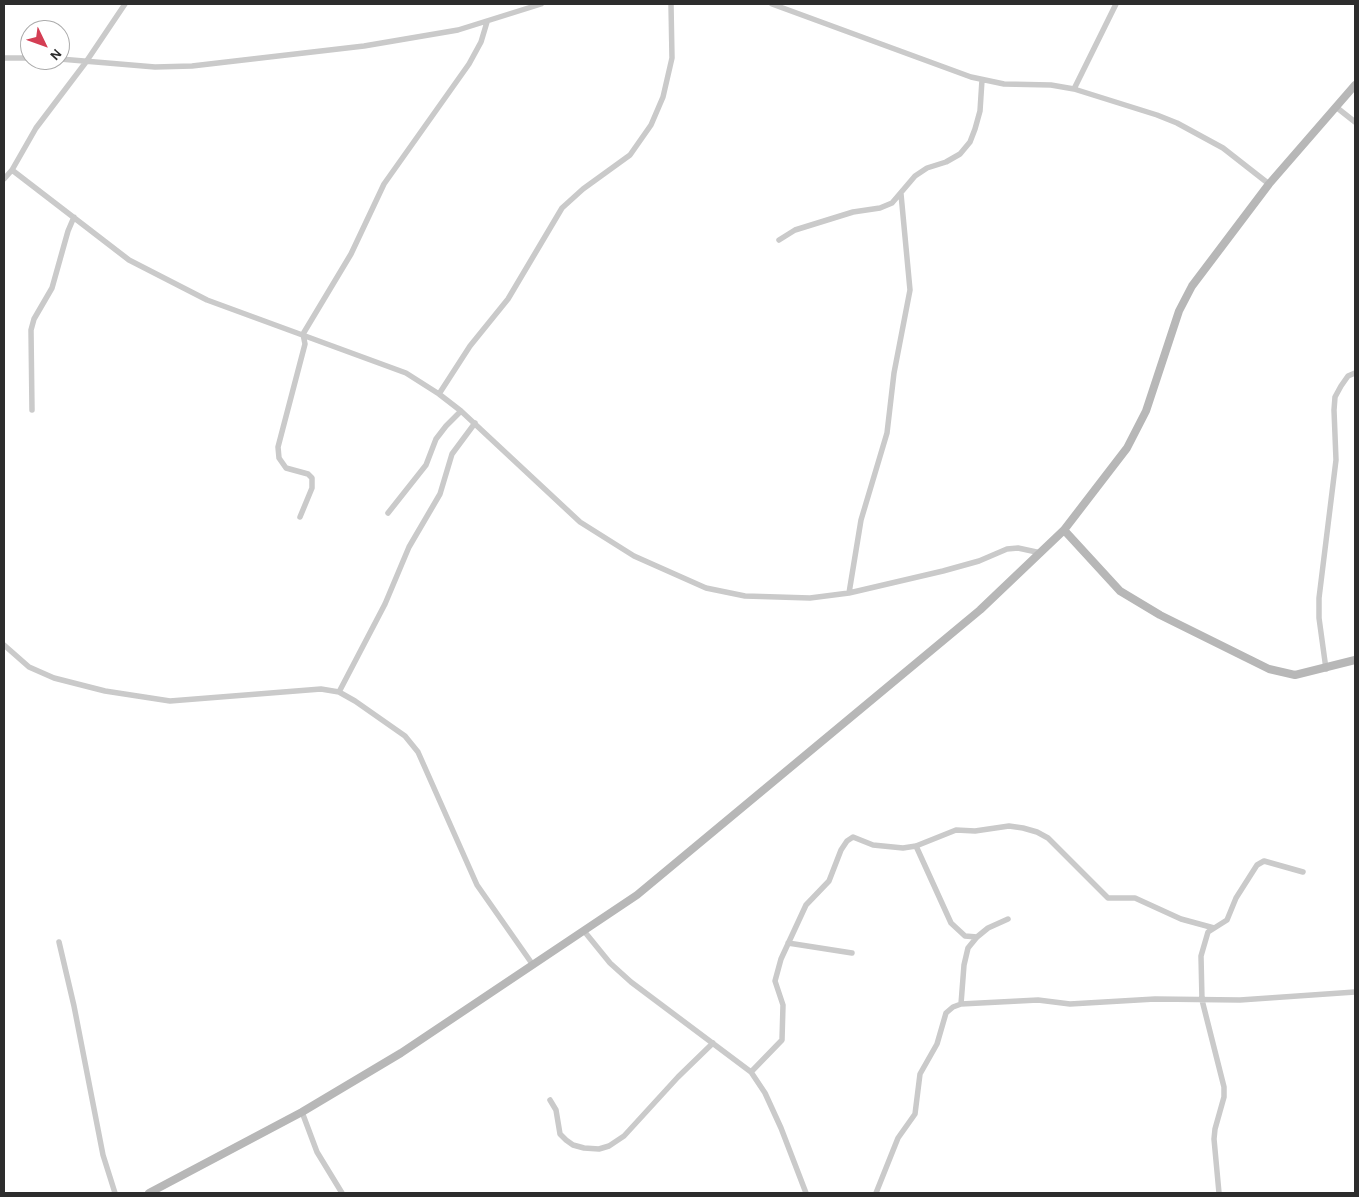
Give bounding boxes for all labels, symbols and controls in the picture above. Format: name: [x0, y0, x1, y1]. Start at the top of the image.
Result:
north arrow: [20, 20, 70, 70]
text: N: [47, 46, 64, 63]

